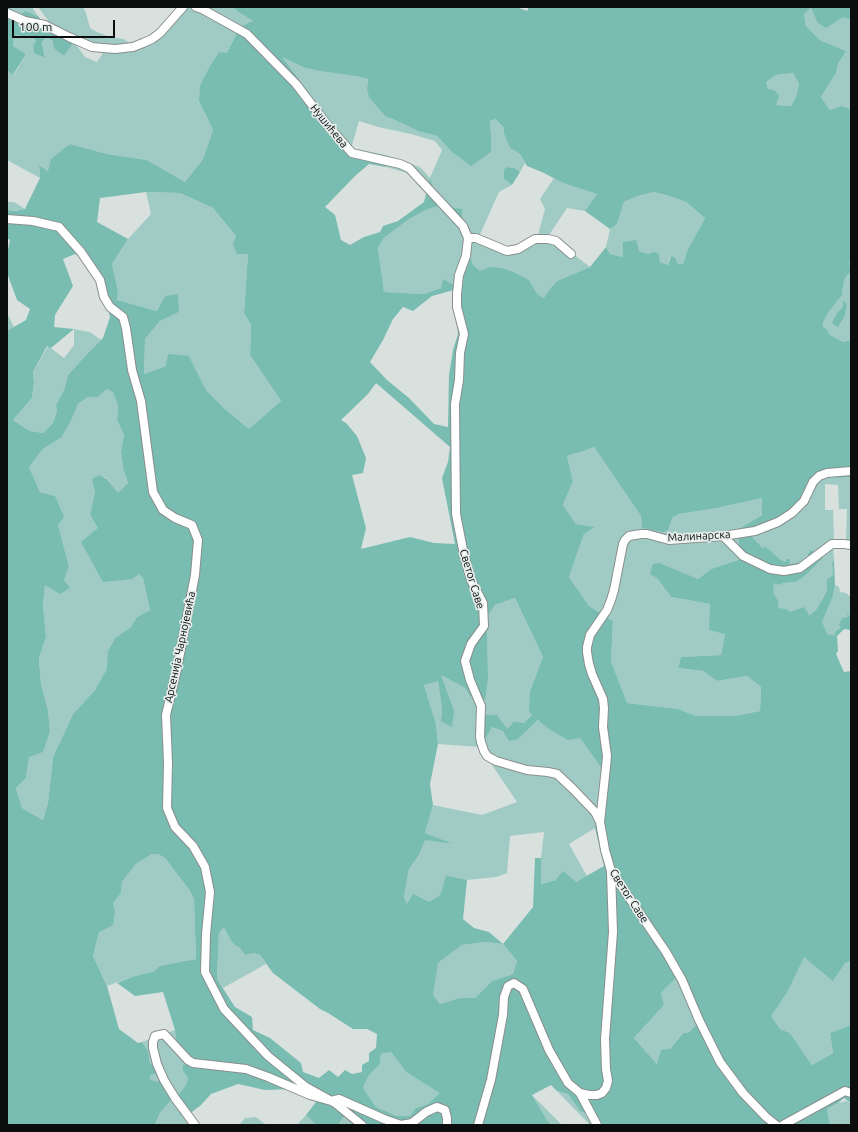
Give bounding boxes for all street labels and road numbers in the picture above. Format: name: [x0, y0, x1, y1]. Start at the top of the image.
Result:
street label: Нушићева: [307, 101, 351, 151]
street label: Малинарска: [667, 528, 731, 544]
street label: Светог Саве: [457, 548, 487, 610]
street label: Арсенија Чарнојевића: [162, 590, 198, 704]
street label: Светог Саве: [607, 867, 651, 925]

